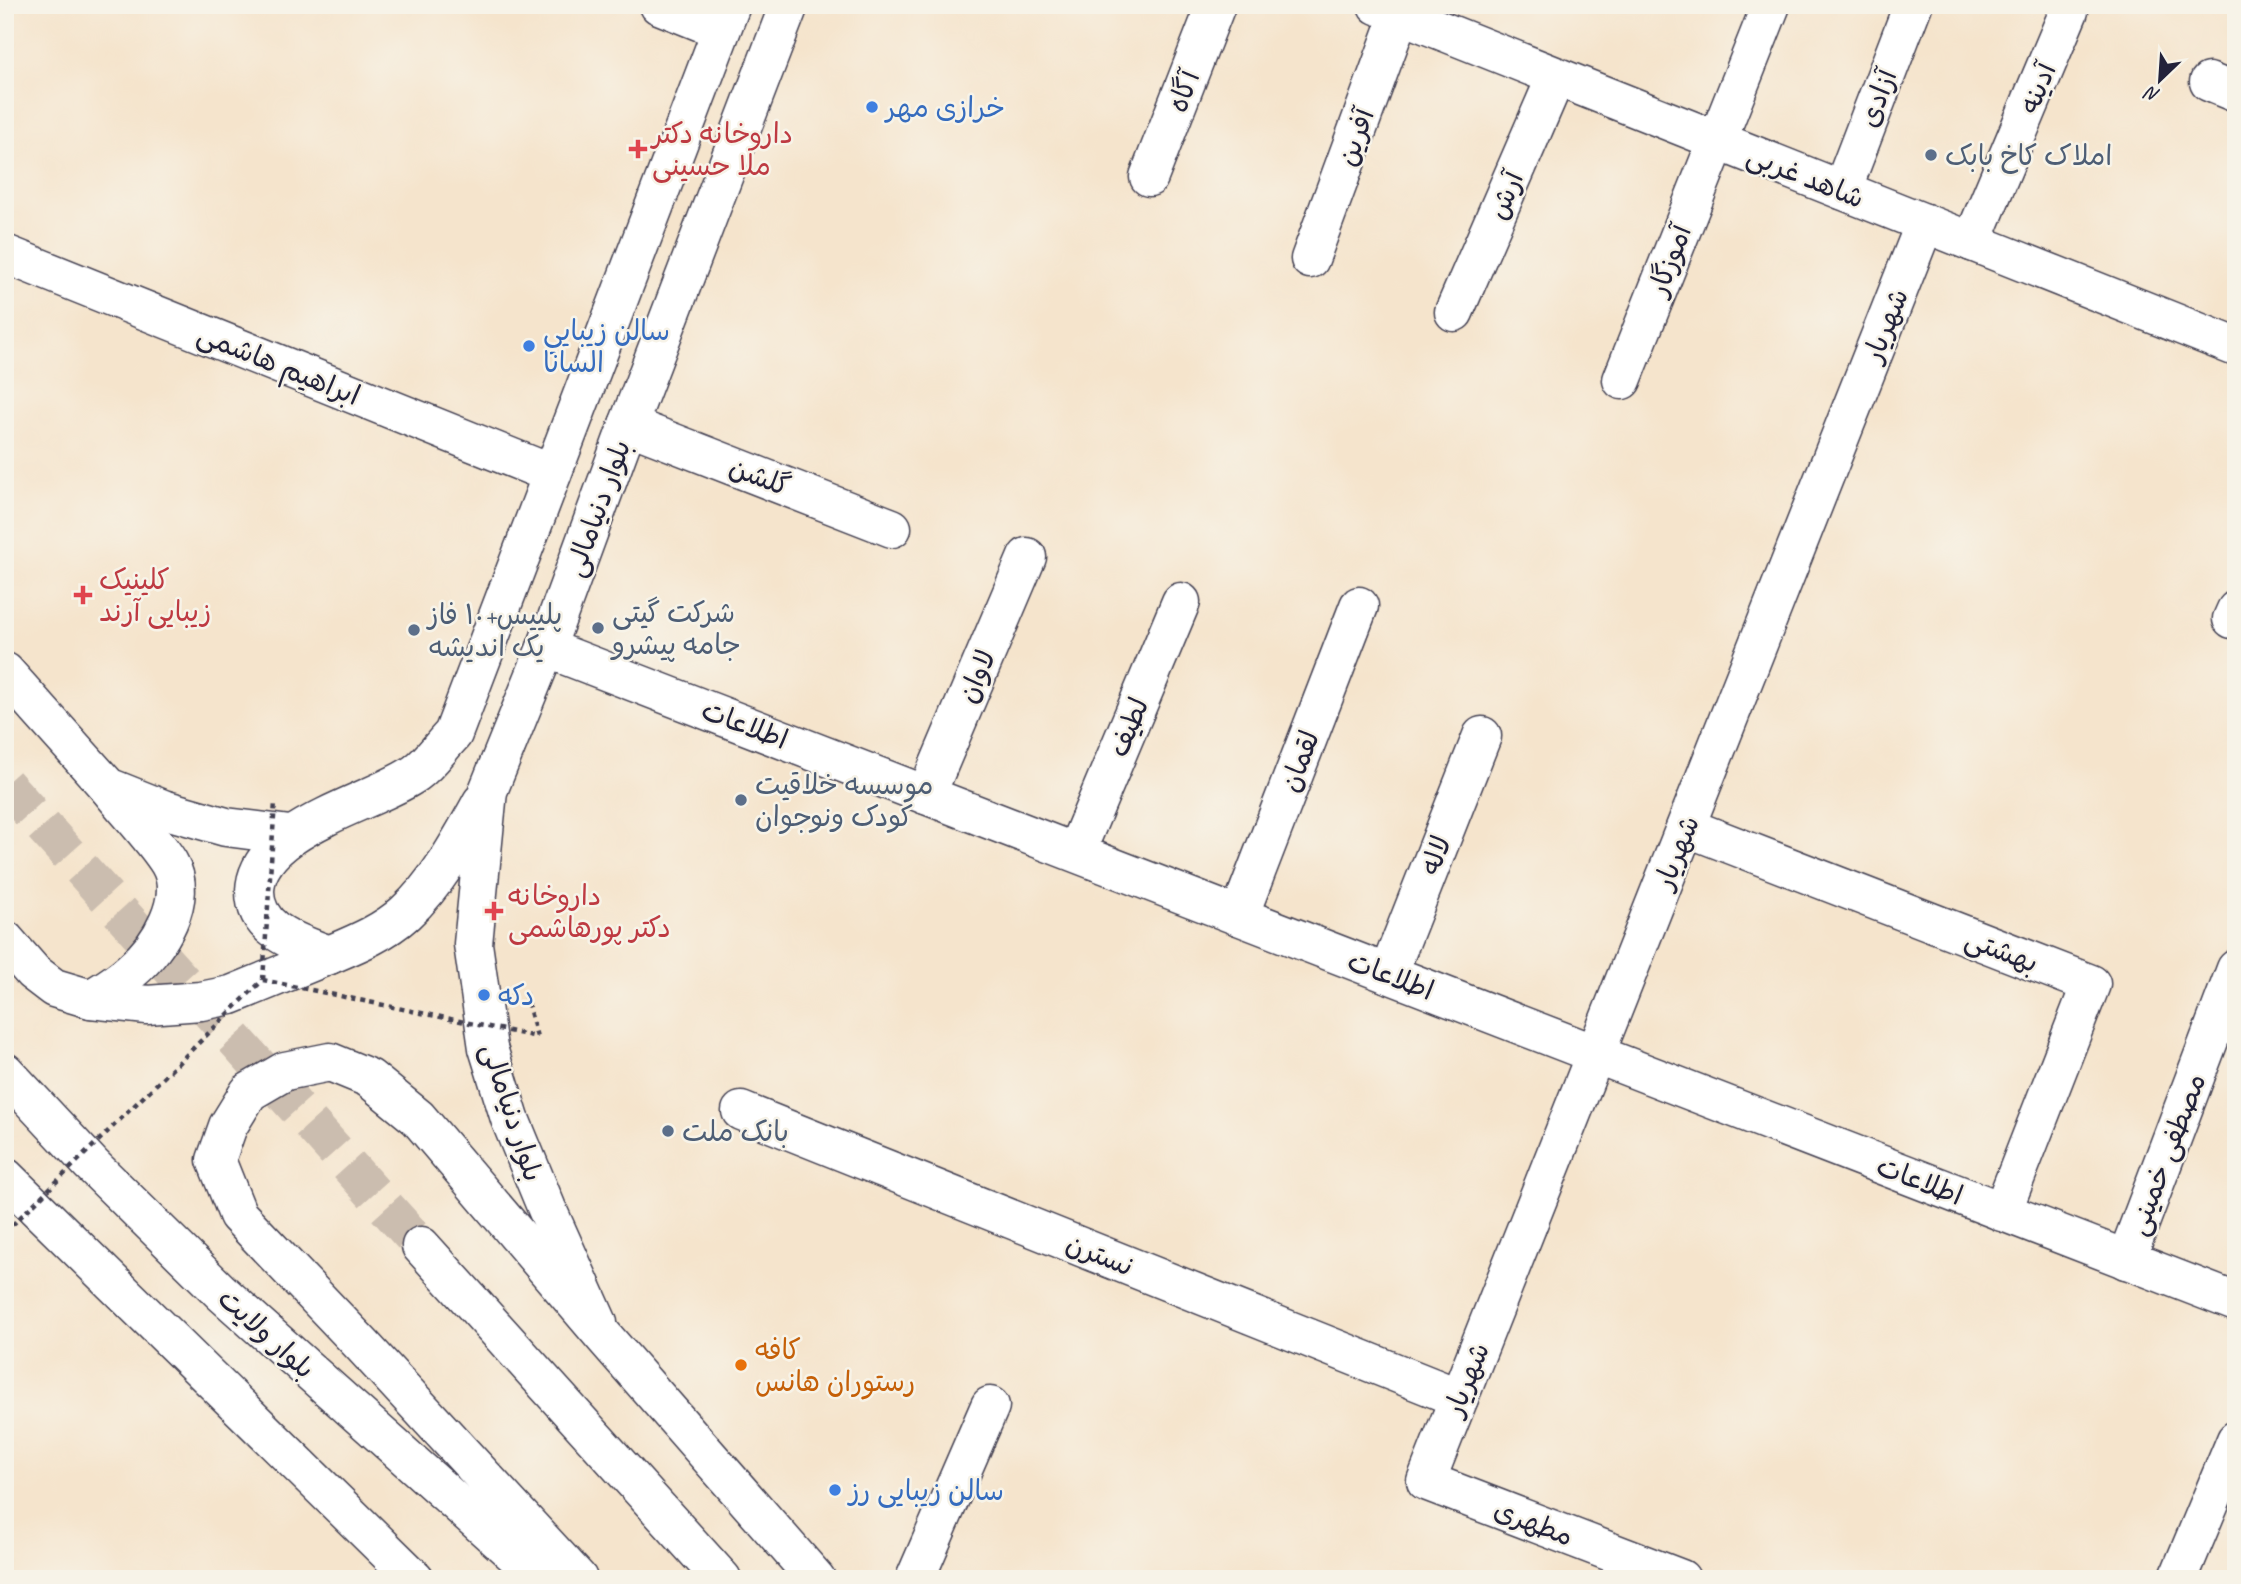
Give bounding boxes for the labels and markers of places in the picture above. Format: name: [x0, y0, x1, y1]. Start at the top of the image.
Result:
place label: خرازی مهر: [884, 90, 1005, 125]
marker: خرازی مهر: [864, 99, 880, 115]
place label: داروخانه دکتر ملا حسینی: [650, 116, 793, 183]
place label: املاک کاخ بابک: [1945, 138, 2112, 174]
marker: داروخانه دکتر ملا حسینی: [630, 141, 646, 157]
marker: املاک کاخ بابک: [1923, 147, 1939, 163]
place label: سالن زيبايي السانا: [543, 313, 670, 380]
marker: سالن زيبايي السانا: [521, 338, 537, 354]
place label: کلینیک زیبایی آرند: [99, 562, 211, 629]
marker: کلینیک زیبایی آرند: [73, 585, 93, 605]
place label: شرکت گیتی جامه پیشرو: [610, 595, 741, 663]
place label: پلییس+١٠ فاز یک اندیشه: [426, 597, 563, 664]
marker: شرکت گیتی جامه پیشرو: [590, 620, 606, 636]
marker: پلییس+١٠ فاز یک اندیشه: [406, 622, 422, 638]
place label: موسسه خلاقیت کودک ونوجوان: [755, 767, 933, 834]
marker: موسسه خلاقیت کودک ونوجوان: [733, 792, 749, 808]
place label: داروخانه دکتر پورهاشمی: [508, 878, 671, 946]
marker: داروخانه دکتر پورهاشمی: [486, 903, 502, 919]
place label: دکه: [498, 978, 534, 1013]
marker: دکه: [476, 987, 492, 1003]
place label: بانک ملت: [682, 1114, 789, 1149]
marker: بانک ملت: [660, 1123, 676, 1139]
place label: کافه رستوران هانس: [755, 1332, 915, 1400]
marker: کافه رستوران هانس: [733, 1357, 749, 1373]
place label: سالن زیبایی رز: [847, 1473, 1004, 1508]
marker: سالن زیبایی رز: [827, 1482, 843, 1498]

